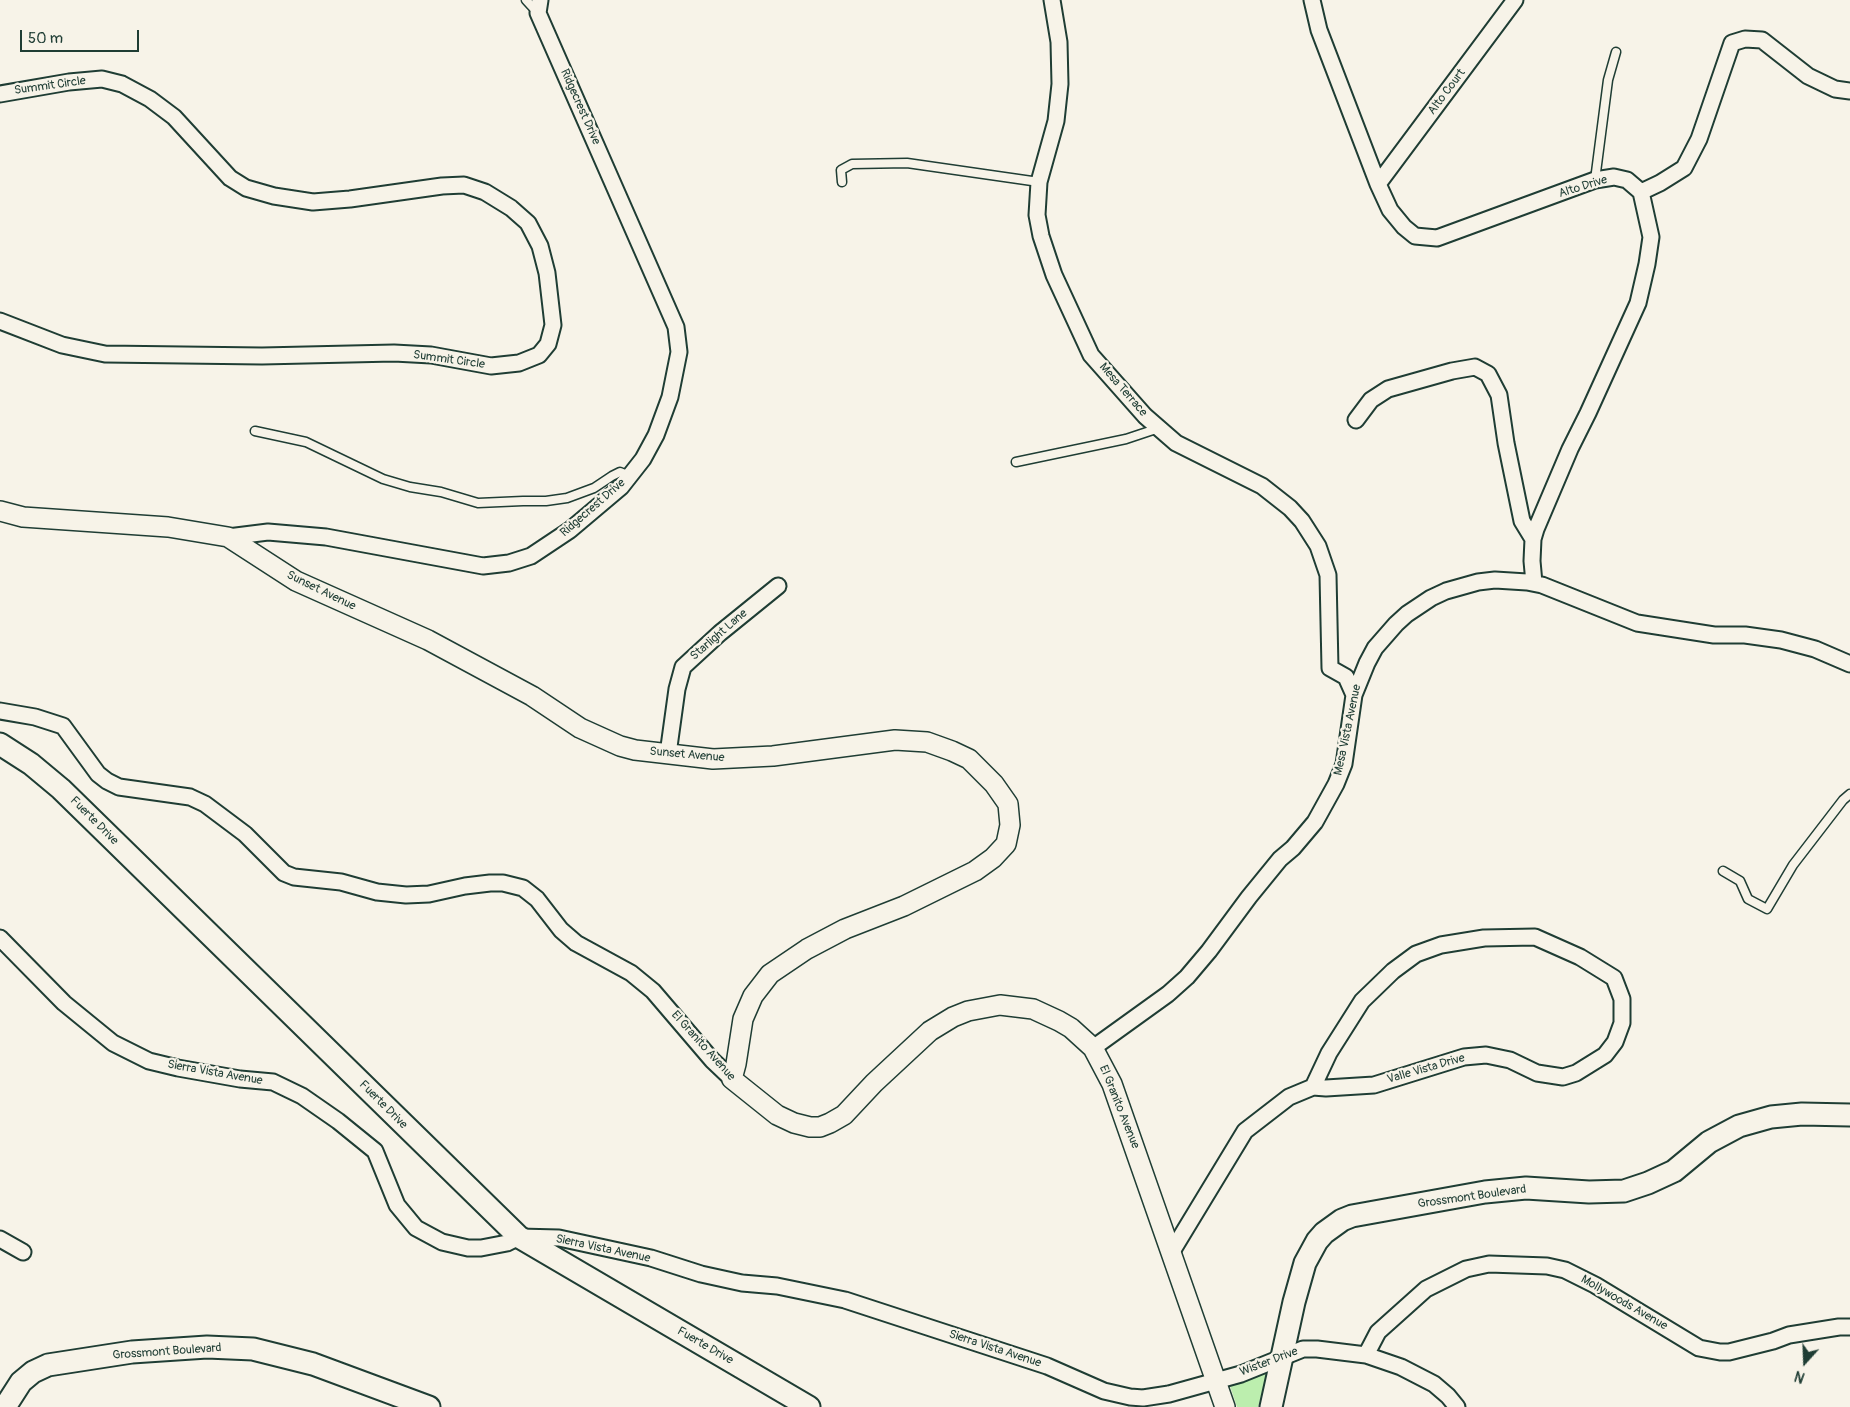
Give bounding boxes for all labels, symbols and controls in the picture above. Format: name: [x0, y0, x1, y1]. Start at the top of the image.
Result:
scale bar: [22, 20, 141, 52]
text: 50 m: [28, 29, 63, 48]
street label: Alto Court: [1425, 66, 1469, 118]
street label: Ridgecrest Drive: [557, 67, 603, 147]
street label: Summit Circle: [13, 74, 87, 98]
street label: Alto Drive: [1557, 173, 1609, 201]
street label: Summit Circle: [412, 348, 486, 372]
street label: Mesa Terrace: [1096, 360, 1150, 420]
street label: Ridgecrest Drive: [558, 476, 628, 540]
street label: Sunset Avenue: [284, 568, 358, 614]
street label: Starlight Lane: [688, 606, 750, 664]
street label: Mesa Vista Avenue: [1331, 683, 1365, 777]
street label: Sunset Avenue: [649, 745, 725, 765]
street label: Fuerte Drive: [67, 794, 121, 848]
street label: El Granito Avenue: [668, 1008, 738, 1084]
street label: Valle Vista Drive: [1385, 1051, 1467, 1087]
street label: Sierra Vista Avenue: [166, 1058, 264, 1088]
street label: El Granito Avenue: [1096, 1063, 1142, 1151]
street label: Fuerte Drive: [356, 1078, 410, 1132]
street label: Grossmont Boulevard: [1417, 1182, 1527, 1212]
street label: Sierra Vista Avenue: [554, 1232, 652, 1266]
street label: Mollywoods Avenue: [1578, 1272, 1670, 1334]
street label: Fuerte Drive: [674, 1324, 736, 1368]
street label: Sierra Vista Avenue: [947, 1327, 1043, 1371]
north arrow: [1780, 1337, 1830, 1387]
street label: Grossmont Boulevard: [112, 1341, 222, 1363]
street label: Wister Drive: [1238, 1344, 1300, 1380]
text: N: [1792, 1367, 1807, 1386]

